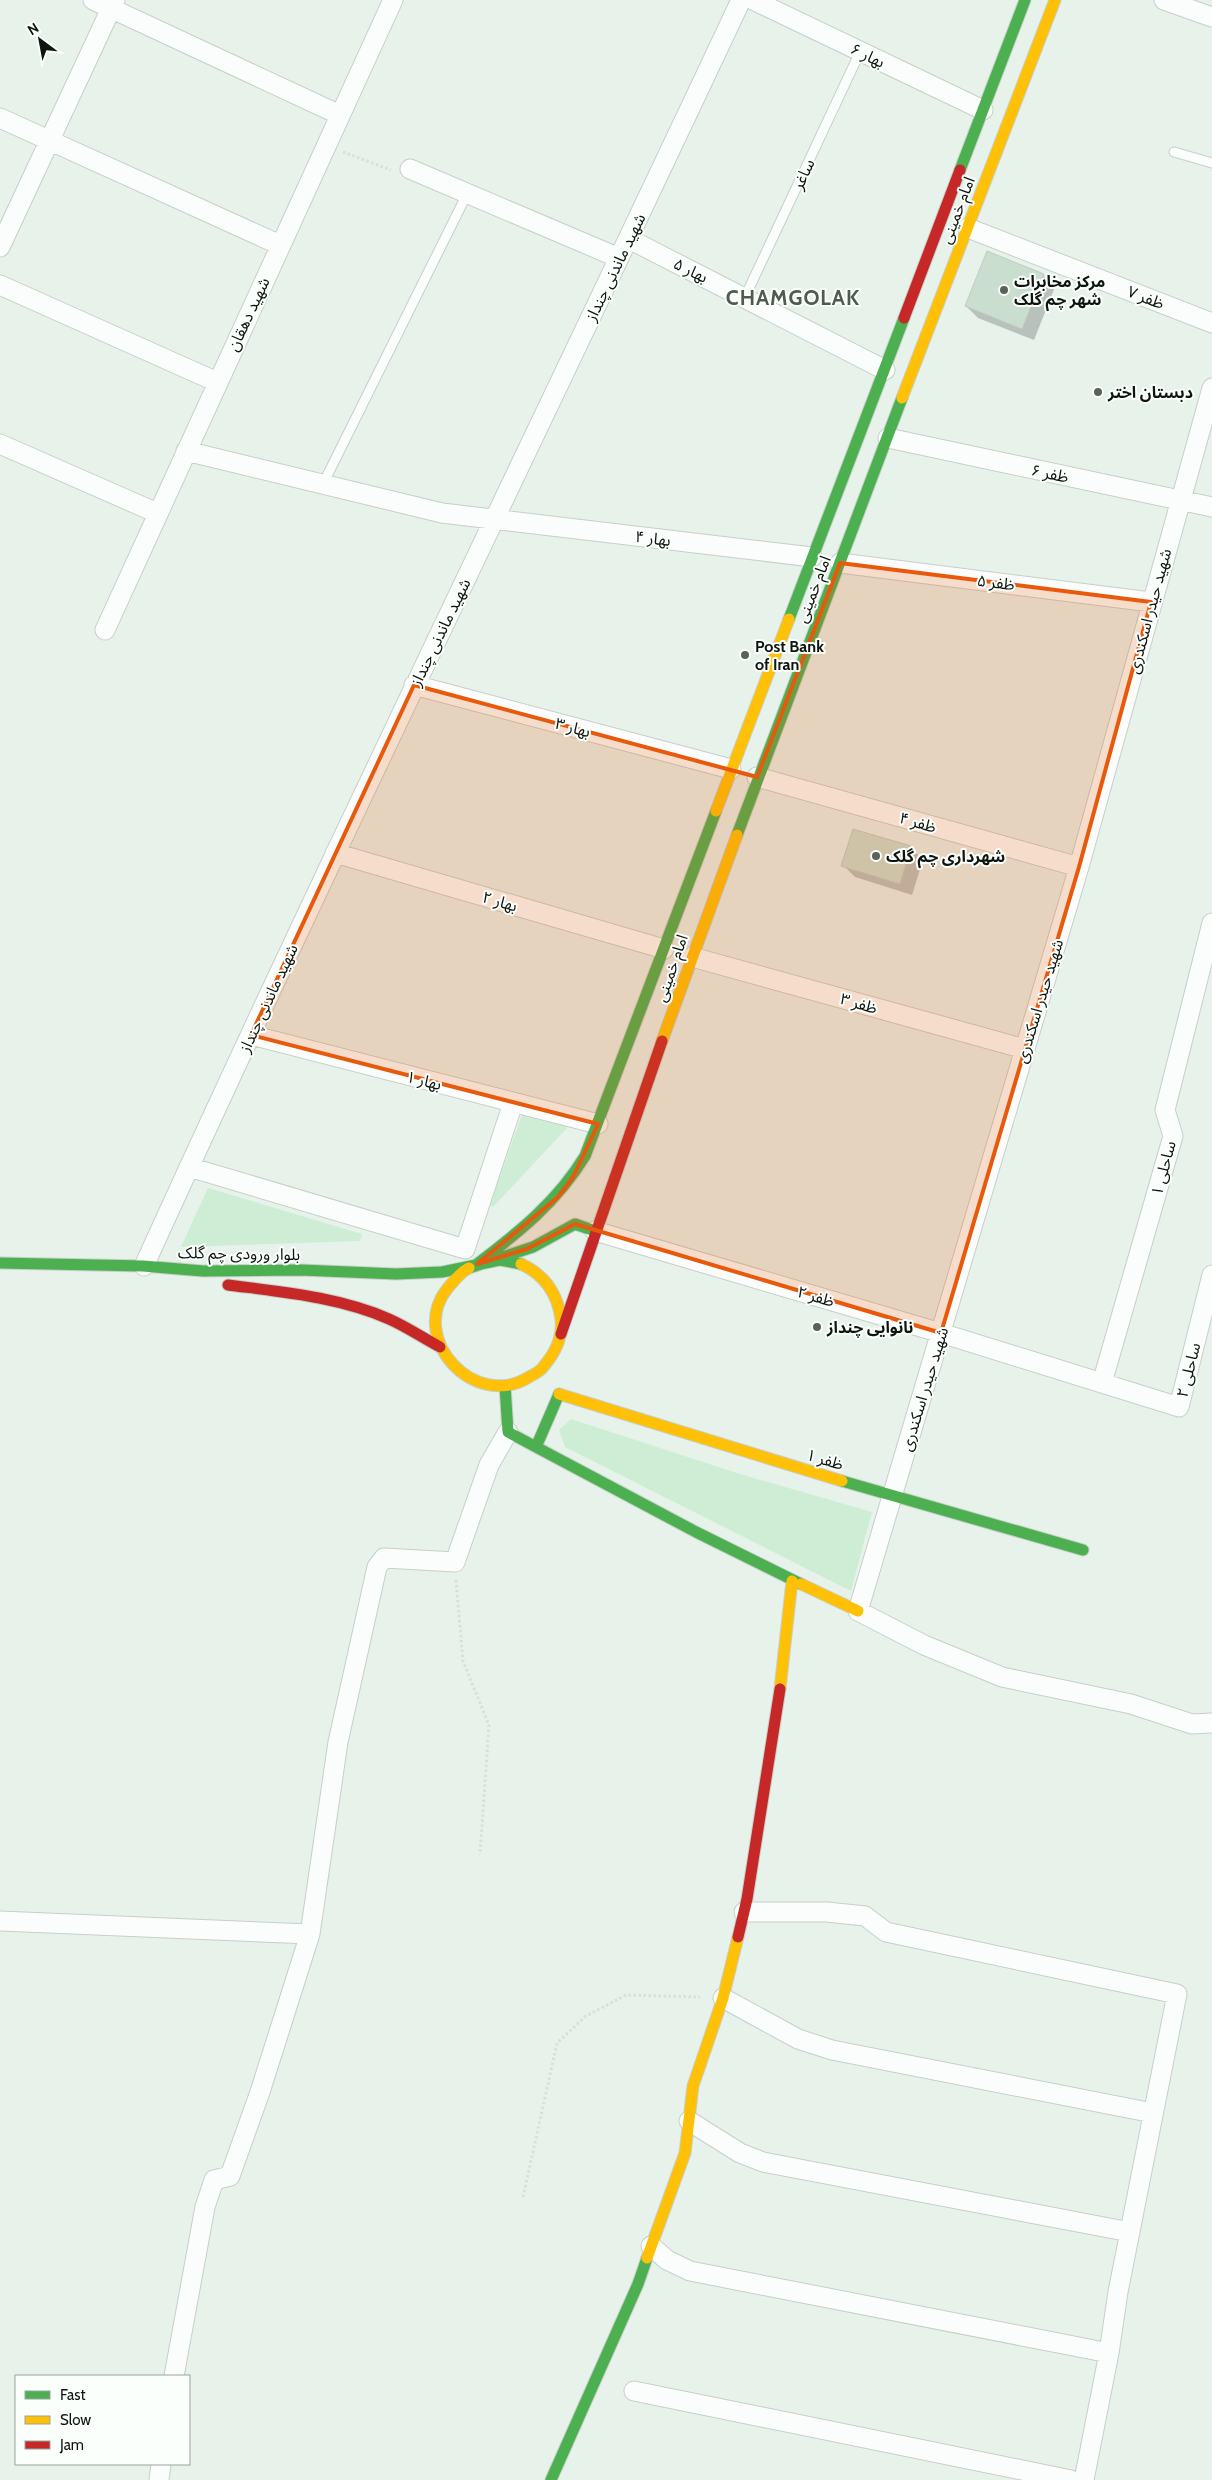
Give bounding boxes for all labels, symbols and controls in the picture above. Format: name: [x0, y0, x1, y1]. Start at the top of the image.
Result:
north arrow: [15, 15, 65, 65]
text: N: [24, 19, 42, 39]
street label: بهار ۶: [848, 39, 888, 72]
street label: ساغر: [788, 156, 819, 193]
street label: امام خمینی: [936, 174, 982, 247]
street label: شهید ماندنی چنداز: [581, 210, 651, 326]
street label: بهار ۵: [671, 254, 711, 287]
place label: مرکز مخابرات شهر چم گلک: [1014, 272, 1105, 312]
street label: شهید دهقان: [223, 274, 274, 354]
street label: ظفر ۷: [1125, 282, 1167, 313]
marker: مرکز مخابرات شهر چم گلک: [998, 284, 1010, 296]
district label: CHAMGOLAK: [726, 285, 860, 310]
place label: دبستان اختر: [1107, 383, 1193, 402]
marker: دبستان اختر: [1092, 386, 1104, 398]
street label: ظفر ۶: [1029, 460, 1071, 487]
street label: بهار ۴: [634, 527, 672, 550]
street label: شهید حیدر اسکندری: [1124, 547, 1175, 676]
street label: امام خمینی: [792, 553, 838, 626]
street label: ظفر ۵: [976, 571, 1016, 594]
street label: شهید ماندنی چنداز: [406, 575, 476, 691]
place label: Post Bank of Iran: [755, 637, 824, 674]
marker: Post Bank of Iran: [739, 649, 751, 661]
street label: بهار ۳: [553, 714, 593, 741]
street label: ظفر ۴: [897, 808, 939, 837]
place label: شهرداری چم گلک: [886, 847, 1005, 869]
marker: شهرداری چم گلک: [870, 850, 882, 862]
street label: بهار ۲: [480, 887, 520, 916]
street label: امام خمینی: [651, 932, 695, 1005]
street label: شهید حیدر اسکندری: [1012, 937, 1067, 1065]
street label: شهید ماندنی چنداز: [235, 941, 303, 1057]
street label: ظفر ۳: [838, 989, 880, 1018]
street label: بهار ۱: [404, 1067, 443, 1094]
street label: ساحلی ۱: [1147, 1139, 1180, 1198]
street label: بلوار ورودی چم گلک: [178, 1243, 300, 1267]
street label: ظفر ۲: [795, 1282, 837, 1311]
place label: نانوایی چنداز: [826, 1318, 913, 1338]
marker: نانوایی چنداز: [811, 1321, 823, 1333]
street label: شهید حیدر اسکندری: [897, 1325, 952, 1453]
street label: ساحلی ۲: [1172, 1341, 1204, 1400]
street label: ظفر ۱: [804, 1445, 846, 1474]
legend: [15, 2375, 190, 2465]
text: Fast: [60, 2386, 85, 2404]
text: Slow: [60, 2411, 91, 2429]
text: Jam: [59, 2436, 84, 2454]

